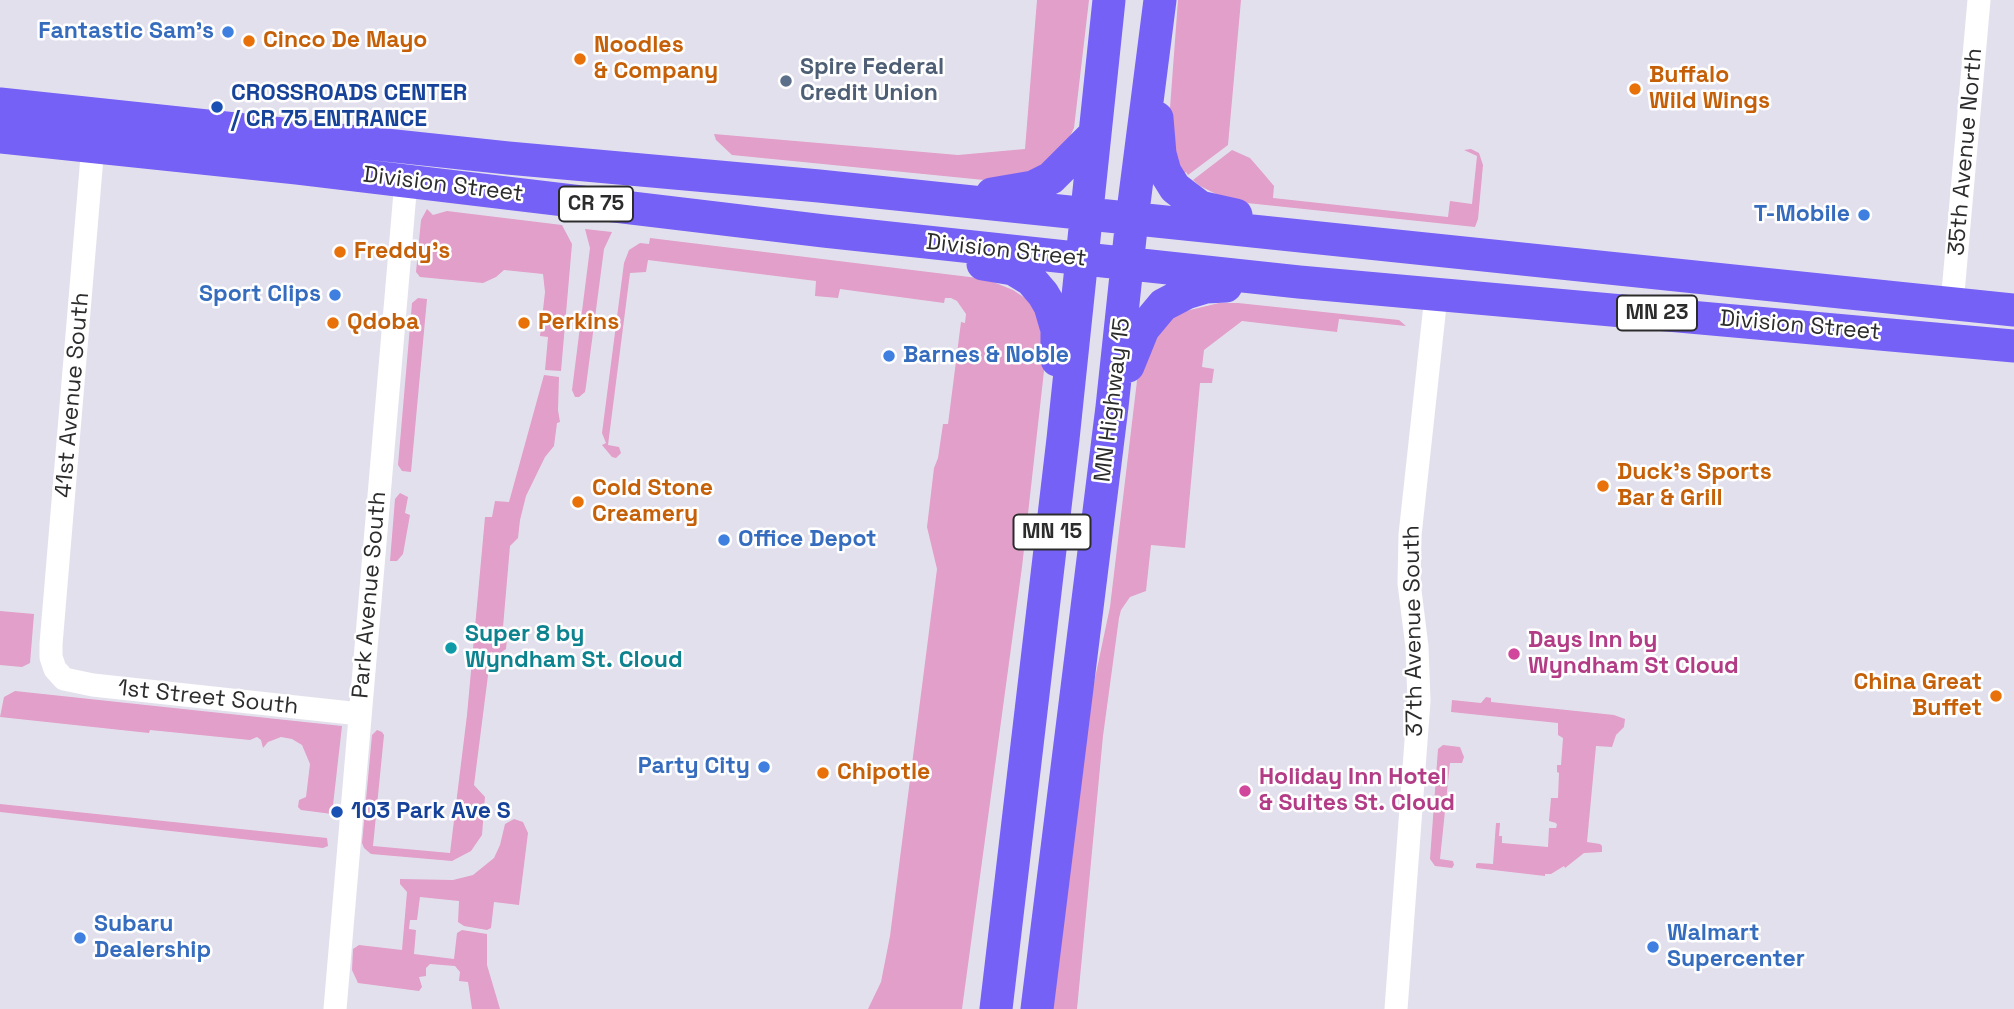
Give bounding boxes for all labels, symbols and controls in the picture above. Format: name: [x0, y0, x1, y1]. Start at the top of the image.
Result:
place label: Fantastic Sam's: [38, 18, 214, 46]
marker: Fantastic Sam's: [220, 24, 236, 40]
place label: Cinco De Mayo: [263, 27, 427, 55]
place label: Noodles & Company: [594, 32, 718, 86]
marker: Cinco De Mayo: [241, 33, 257, 49]
street label: 35th Avenue North: [1943, 47, 1989, 257]
marker: Noodles & Company: [572, 51, 588, 67]
place label: Spire Federal Credit Union: [800, 54, 944, 108]
place label: Buffalo Wild Wings: [1649, 62, 1770, 116]
marker: Spire Federal Credit Union: [778, 73, 794, 89]
place label: CROSSROADS CENTER / CR 75 ENTRANCE: [231, 80, 467, 134]
marker: Buffalo Wild Wings: [1627, 81, 1643, 97]
marker: CROSSROADS CENTER / CR 75 ENTRANCE: [209, 99, 225, 115]
street label: Division Street: [361, 161, 525, 209]
road number: CR 75: [559, 186, 633, 222]
place label: T-Mobile: [1754, 201, 1850, 229]
marker: T-Mobile: [1856, 207, 1872, 223]
street label: Division Street: [924, 229, 1088, 273]
place label: Freddy's: [354, 238, 450, 266]
marker: Freddy's: [332, 244, 348, 260]
place label: Sport Clips: [199, 281, 321, 309]
marker: Sport Clips: [327, 287, 343, 303]
street label: 41st Avenue South: [50, 291, 96, 499]
road number: MN 23: [1617, 296, 1697, 330]
street label: Division Street: [1719, 305, 1881, 347]
place label: Qdoba: [347, 309, 419, 337]
place label: Perkins: [538, 309, 619, 337]
marker: Qdoba: [325, 315, 341, 331]
marker: Perkins: [516, 315, 532, 331]
street label: MN Highway 15: [1089, 316, 1137, 484]
place label: Barnes & Noble: [903, 342, 1069, 370]
marker: Barnes & Noble: [881, 348, 897, 364]
place label: Duck's Sports Bar & Grill: [1617, 459, 1772, 513]
place label: Cold Stone Creamery: [592, 475, 713, 529]
marker: Duck's Sports Bar & Grill: [1595, 478, 1611, 494]
street label: Park Avenue South: [347, 490, 393, 700]
marker: Cold Stone Creamery: [570, 494, 586, 510]
road number: MN 15: [1014, 514, 1090, 550]
street label: 37th Avenue South: [1398, 525, 1430, 737]
place label: Office Depot: [738, 526, 877, 554]
marker: Office Depot: [716, 532, 732, 548]
place label: Super 8 by Wyndham St. Cloud: [465, 621, 683, 675]
place label: Days Inn by Wyndham St Cloud: [1528, 627, 1739, 681]
marker: Super 8 by Wyndham St. Cloud: [443, 640, 459, 656]
marker: Days Inn by Wyndham St Cloud: [1506, 646, 1522, 662]
place label: China Great Buffet: [1853, 669, 1982, 723]
street label: 1st Street South: [116, 675, 300, 721]
marker: China Great Buffet: [1988, 688, 2004, 704]
place label: Party City: [638, 753, 750, 781]
marker: Party City: [756, 759, 772, 775]
place label: Chipotle: [837, 759, 930, 787]
place label: Holiday Inn Hotel & Suites St. Cloud: [1259, 764, 1455, 818]
marker: Chipotle: [815, 765, 831, 781]
marker: Holiday Inn Hotel & Suites St. Cloud: [1237, 783, 1253, 799]
place label: 103 Park Ave S: [351, 798, 511, 826]
marker: 103 Park Ave S: [329, 804, 345, 820]
place label: Subaru Dealership: [94, 911, 211, 965]
place label: Walmart Supercenter: [1667, 920, 1805, 974]
marker: Subaru Dealership: [72, 930, 88, 946]
marker: Walmart Supercenter: [1645, 939, 1661, 955]

